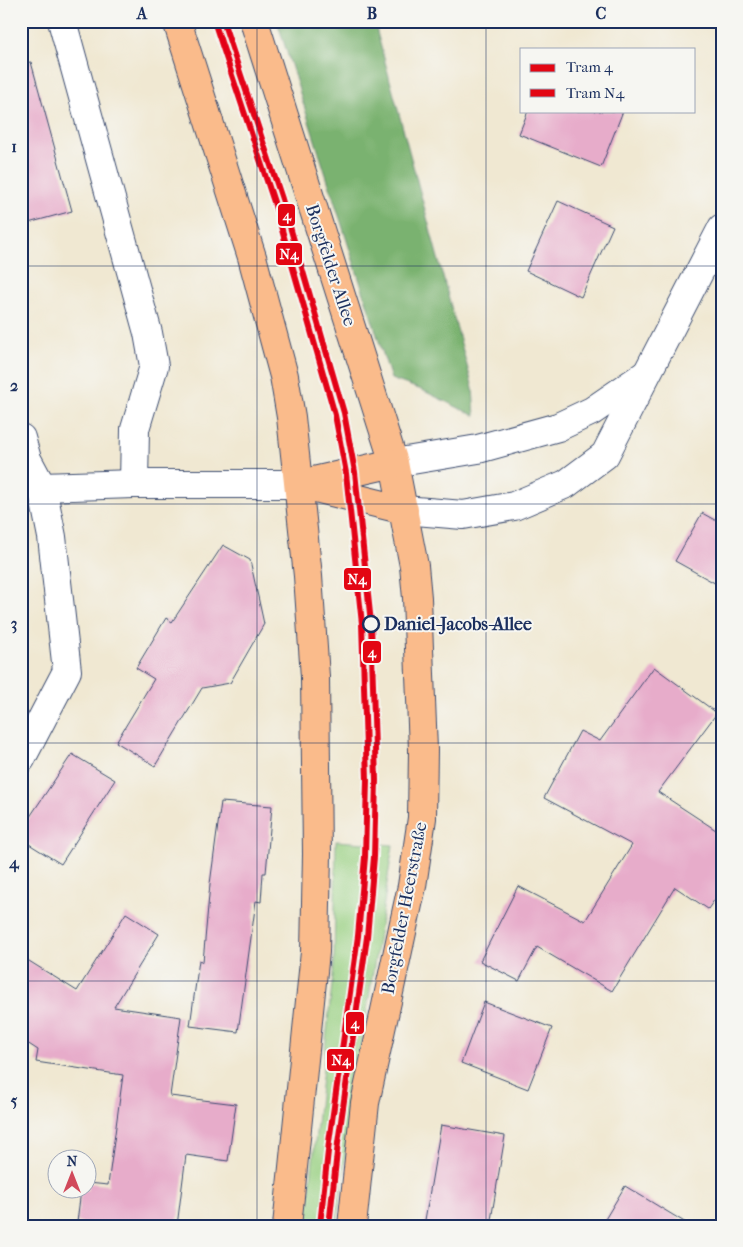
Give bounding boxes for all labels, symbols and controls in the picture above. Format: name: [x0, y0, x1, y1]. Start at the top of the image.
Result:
text: A: [136, 4, 148, 23]
text: B: [367, 4, 377, 23]
text: C: [596, 4, 607, 23]
legend: [520, 48, 696, 112]
text: Tram 4: [566, 58, 614, 76]
text: Tram N4: [566, 84, 625, 102]
text: 1: [11, 137, 17, 156]
street label: Borgfelder Allee: [301, 202, 360, 329]
line badge: 4: [277, 203, 296, 227]
text: 4: [282, 207, 292, 224]
line badge: N4: [275, 242, 303, 266]
text: N4: [280, 246, 299, 263]
text: 2: [10, 376, 18, 395]
line badge: N4: [343, 567, 372, 591]
text: N4: [348, 571, 367, 588]
text: 3: [11, 614, 17, 634]
place label: Daniel-Jacobs-Allee: [384, 614, 532, 635]
marker: Daniel-Jacobs-Allee: [362, 615, 380, 633]
line badge: 4: [362, 640, 382, 664]
text: 4: [367, 644, 377, 661]
street label: Borgfelder Heerstraße: [377, 820, 432, 996]
text: 4: [8, 853, 20, 873]
line badge: 4: [345, 1011, 365, 1035]
text: 4: [350, 1015, 360, 1032]
line badge: N4: [326, 1048, 355, 1072]
text: N4: [332, 1052, 351, 1069]
text: 5: [11, 1091, 18, 1110]
north arrow: [48, 1150, 98, 1200]
text: N: [67, 1153, 78, 1170]

